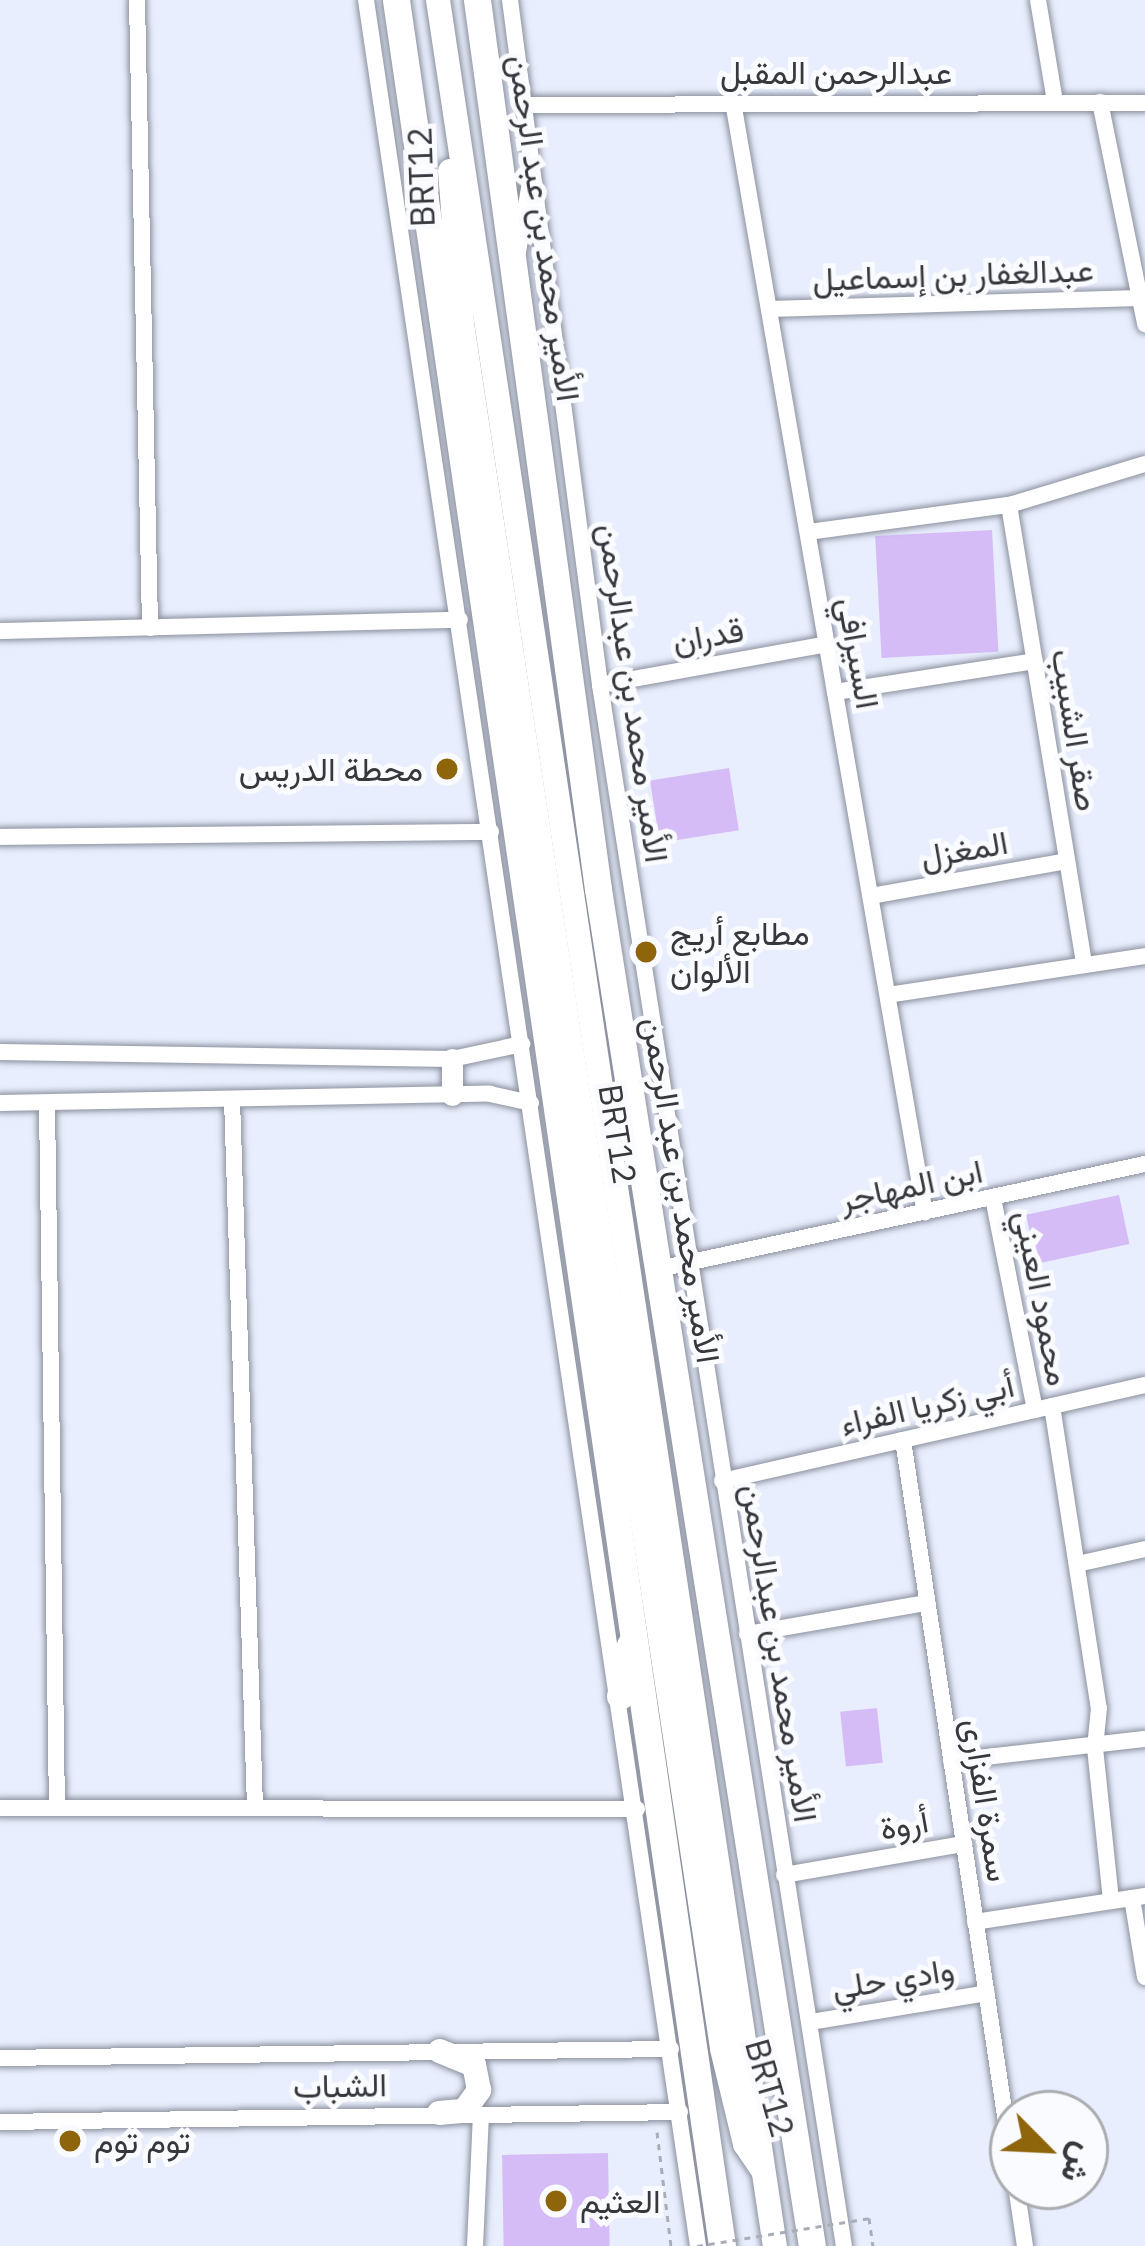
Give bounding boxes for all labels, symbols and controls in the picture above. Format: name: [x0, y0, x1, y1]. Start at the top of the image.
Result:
street label: الأمير محمد بن عبد الرحمن: [501, 52, 589, 404]
street label: عبدالرحمن المقبل: [720, 52, 952, 92]
street label: BRT12: [399, 126, 443, 228]
street label: عبدالغفار بن إسماعيل: [812, 249, 1094, 299]
street label: الأمير محمد بن عبدالرحمن: [591, 521, 677, 865]
street label: السيرافي: [830, 594, 888, 712]
street label: قدران: [669, 609, 747, 661]
street label: صقر الشبيب: [1044, 646, 1108, 814]
place label: محطة الدريس: [239, 749, 423, 789]
marker: محطة الدريس: [434, 756, 460, 782]
street label: المغزل: [917, 822, 1011, 876]
place label: مطابع أريج الألوان: [670, 913, 810, 991]
marker: مطابع أريج الألوان: [633, 939, 659, 965]
street label: الأمير محمد بن عبد الرحمن: [635, 1014, 729, 1366]
street label: BRT12: [591, 1081, 645, 1187]
street label: ابن المهاجر: [836, 1151, 986, 1219]
street label: محمود العيني: [1007, 1207, 1079, 1389]
street label: أبي زكريا الفراء: [836, 1365, 1018, 1443]
street label: الأمير محمد بن عبدالرحمن: [734, 1481, 826, 1825]
street label: سمرة الفزارى: [955, 1716, 1019, 1884]
street label: أروة: [877, 1800, 931, 1848]
street label: وادي حلي: [829, 1949, 957, 2007]
street label: BRT12: [737, 2034, 803, 2142]
street label: الشباب: [293, 2064, 387, 2106]
north arrow: [989, 2090, 1109, 2210]
place label: توم توم: [94, 2121, 191, 2161]
marker: توم توم: [57, 2128, 83, 2154]
text: ش: [1052, 2137, 1107, 2190]
place label: العثيم: [580, 2181, 661, 2221]
marker: العثيم: [543, 2188, 569, 2214]

